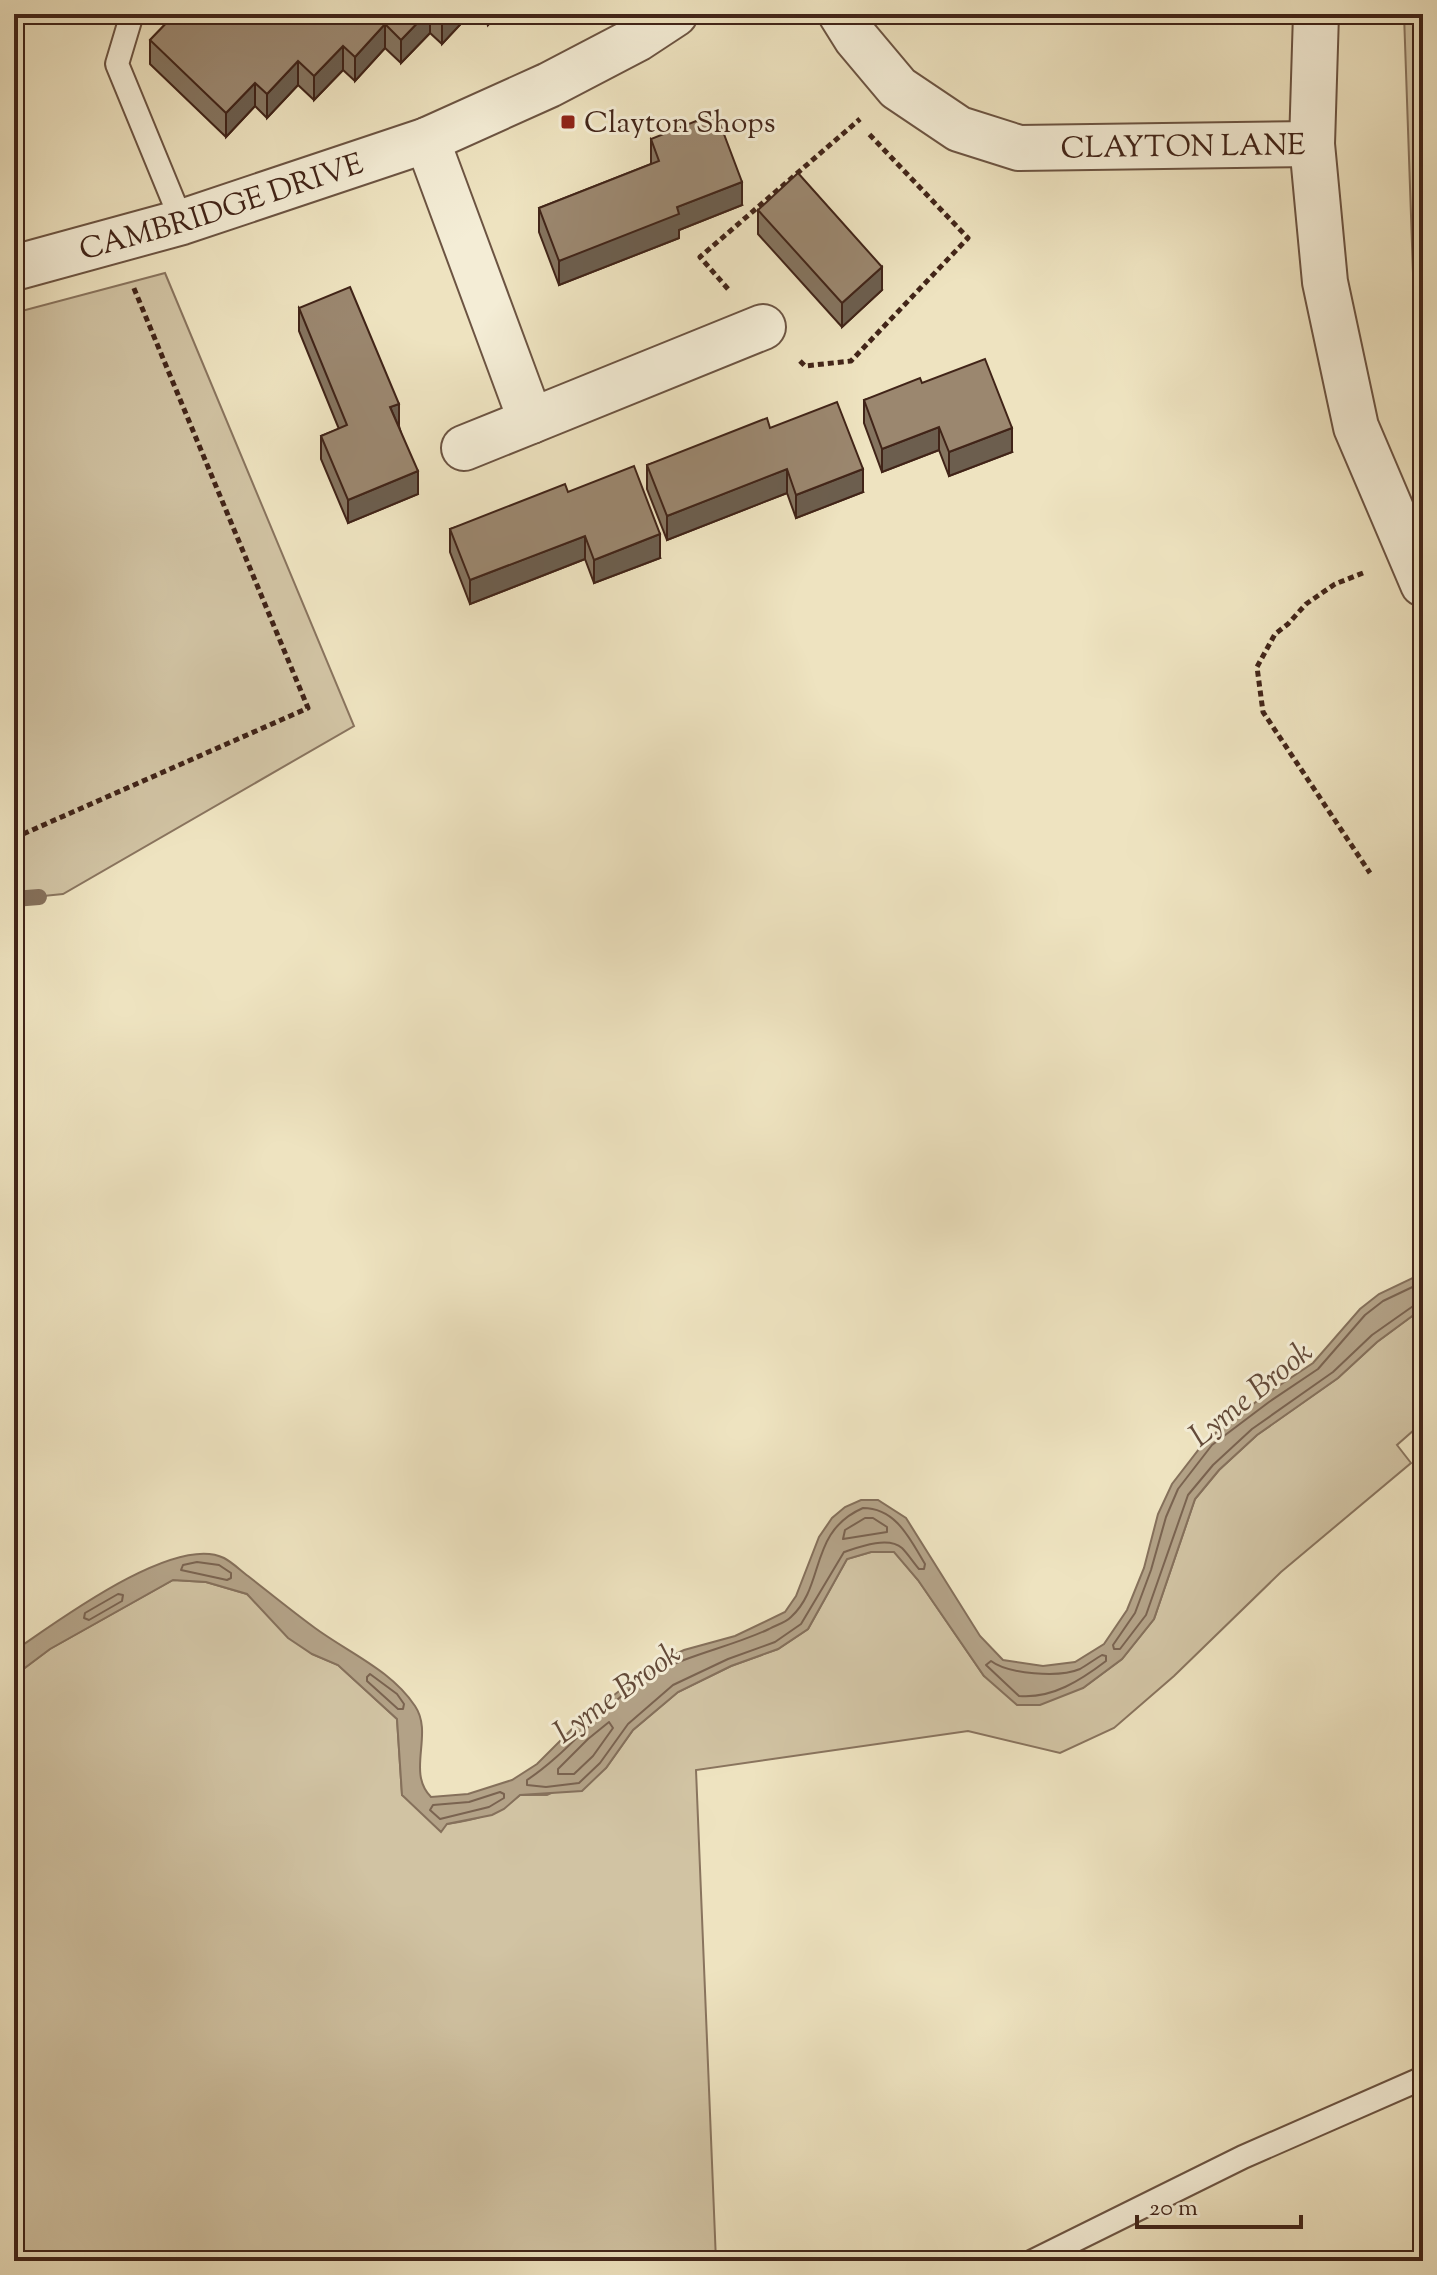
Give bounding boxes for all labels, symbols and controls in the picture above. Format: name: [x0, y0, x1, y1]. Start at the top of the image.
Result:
place label: Clayton Shops: [584, 103, 775, 146]
marker: Clayton Shops: [559, 113, 577, 131]
street label: CLAYTON LANE: [1060, 125, 1306, 171]
street label: CAMBRIDGE DRIVE: [75, 144, 369, 273]
water label: Lyme Brook: [1180, 1331, 1324, 1460]
water label: Lyme Brook: [545, 1632, 691, 1756]
scale bar: [1137, 2179, 1301, 2229]
text: 20 m: [1149, 2192, 1198, 2226]

